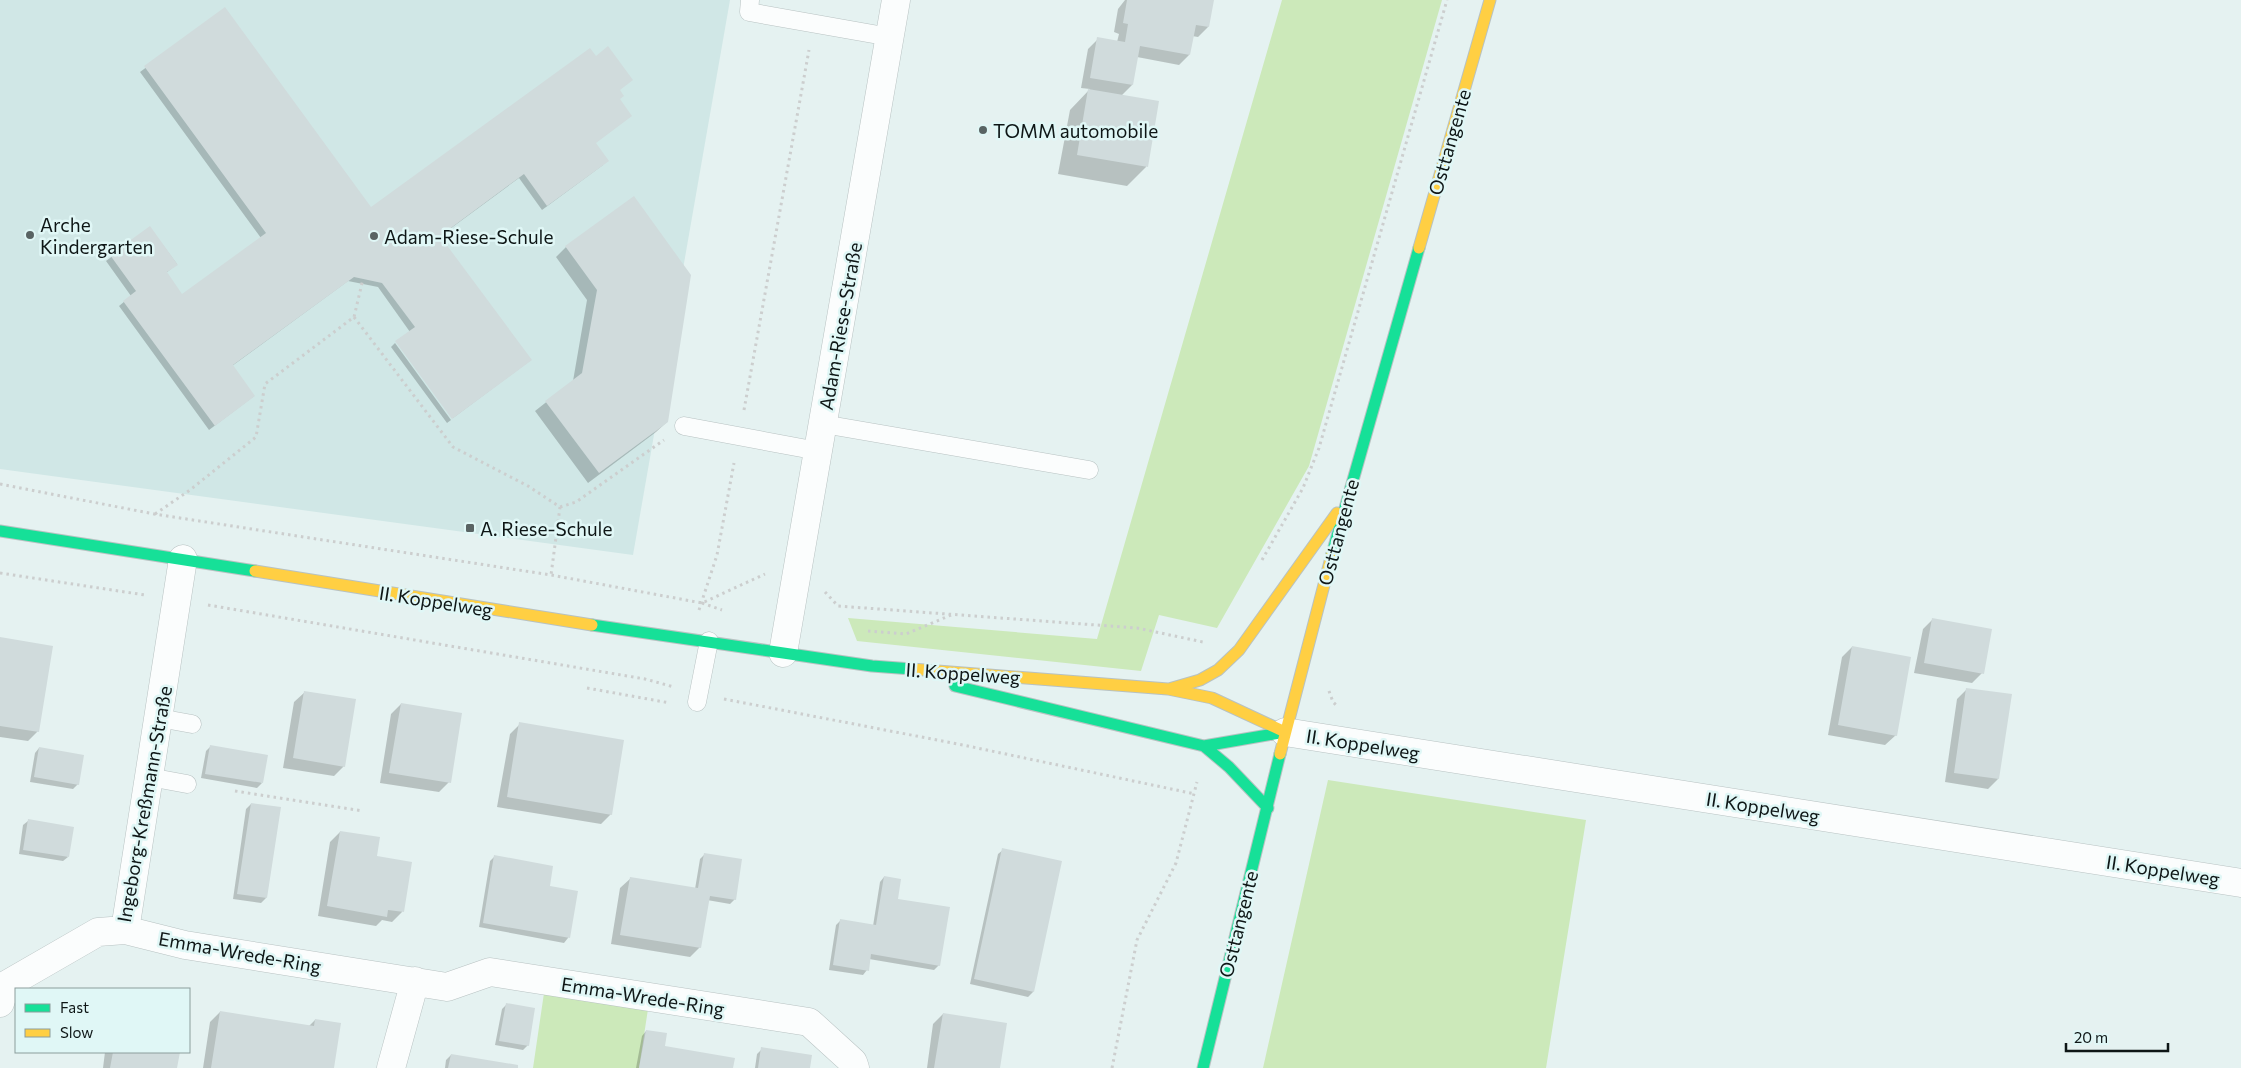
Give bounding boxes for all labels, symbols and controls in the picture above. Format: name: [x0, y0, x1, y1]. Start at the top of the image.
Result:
street label: Osttangente: [1423, 86, 1475, 198]
place label: TOMM automobile: [993, 119, 1158, 142]
marker: TOMM automobile: [977, 124, 989, 136]
place label: Arche Kindergarten: [40, 213, 153, 258]
place label: Adam-Riese-Schule: [384, 225, 553, 248]
marker: Arche Kindergarten: [24, 229, 36, 241]
marker: Adam-Riese-Schule: [368, 230, 380, 242]
street label: Adam-Riese-Straße: [814, 240, 866, 412]
street label: Osttangente: [1313, 476, 1363, 588]
place label: A. Riese-Schule: [480, 517, 612, 540]
marker: A. Riese-Schule: [464, 522, 476, 534]
street label: II. Koppelweg: [378, 581, 494, 621]
street label: II. Koppelweg: [905, 658, 1021, 688]
street label: Ingeborg-Kreßmann-Straße: [112, 684, 176, 924]
street label: II. Koppelweg: [1305, 724, 1421, 764]
street label: II. Koppelweg: [1705, 787, 1821, 827]
street label: II. Koppelweg: [2105, 850, 2221, 890]
street label: Osttangente: [1214, 868, 1262, 980]
street label: Emma-Wrede-Ring: [157, 926, 323, 978]
street label: Emma-Wrede-Ring: [560, 972, 726, 1020]
legend: [15, 988, 190, 1053]
text: Fast: [60, 998, 89, 1016]
scale bar: [2066, 1020, 2168, 1052]
text: Slow: [60, 1023, 93, 1041]
text: 20 m: [2074, 1028, 2108, 1046]

